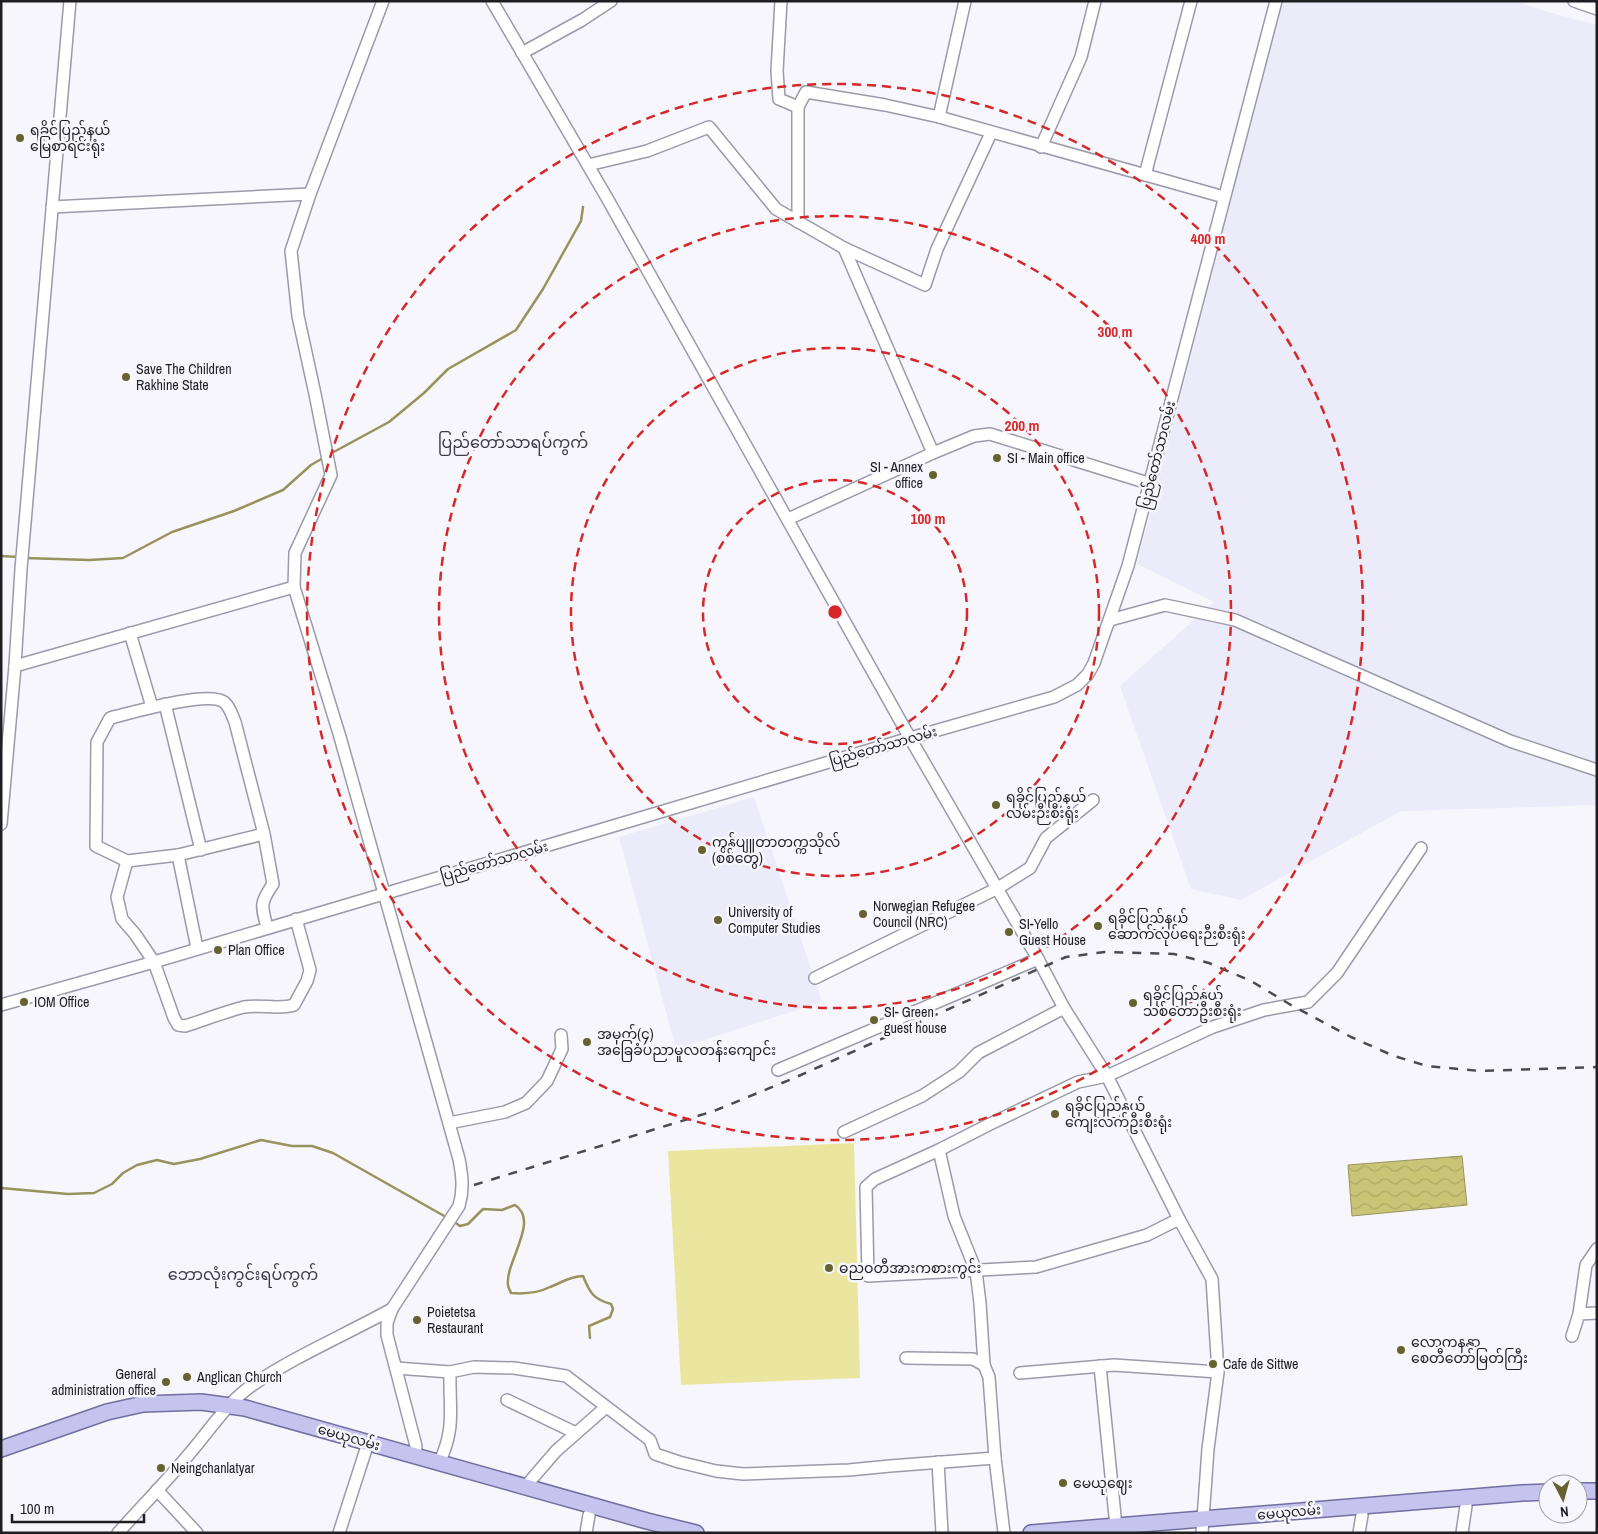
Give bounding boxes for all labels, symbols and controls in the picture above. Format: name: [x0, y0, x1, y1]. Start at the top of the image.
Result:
place label: ရခိုင်ပြည်နယ် မြေစာရင်းရုံး: [30, 120, 110, 158]
marker: ရခိုင်ပြည်နယ် မြေစာရင်းရုံး: [14, 132, 26, 144]
text: 400 m: [1191, 228, 1225, 249]
text: 300 m: [1098, 321, 1132, 342]
place label: Save The Children Rakhine State: [136, 360, 232, 394]
marker: Save The Children Rakhine State: [120, 371, 132, 383]
street label: ပြည်တော်သာလမ်း: [1134, 399, 1182, 512]
text: 200 m: [1005, 415, 1039, 436]
district label: ပြည်တော်သာရပ်ကွက်: [438, 431, 588, 456]
place label: SI - Main office: [1007, 449, 1085, 467]
marker: SI - Main office: [991, 452, 1003, 464]
place label: SI - Annex office: [870, 458, 923, 492]
marker: SI - Annex office: [927, 469, 939, 481]
text: 100 m: [911, 508, 945, 529]
centre of rings: [826, 603, 844, 621]
street label: ပြည်တော်သာလမ်း: [827, 721, 940, 773]
place label: ရခိုင်ပြည်နယ် လမ်းဉီးစီးရုံး: [1006, 787, 1086, 825]
marker: ရခိုင်ပြည်နယ် လမ်းဉီးစီးရုံး: [990, 799, 1002, 811]
place label: ကွန်ပျူတာတက္ကသိုလ် (စစ်တွေ): [712, 832, 840, 869]
street label: ပြည်တော်သာလမ်း: [438, 836, 551, 888]
marker: ကွန်ပျူတာတက္ကသိုလ် (စစ်တွေ): [696, 844, 708, 856]
place label: Norwegian Refugee Council (NRC): [873, 897, 975, 931]
place label: University of Computer Studies: [728, 903, 821, 937]
marker: Norwegian Refugee Council (NRC): [857, 908, 869, 920]
place label: ရခိုင်ပြည်နယ် ဆောက်လုပ်ရေးဉီးစီးရုံး: [1108, 908, 1246, 946]
marker: University of Computer Studies: [712, 914, 724, 926]
place label: SI-Yello Guest House: [1019, 915, 1086, 949]
marker: ရခိုင်ပြည်နယ် ဆောက်လုပ်ရေးဉီးစီးရုံး: [1092, 920, 1104, 932]
marker: SI-Yello Guest House: [1003, 926, 1015, 938]
place label: Plan Office: [228, 941, 285, 959]
marker: Plan Office: [212, 944, 224, 956]
place label: ရခိုင်ပြည်နယ် သစ်တောဦးစီးရုံး: [1143, 985, 1242, 1023]
place label: IOM Office: [34, 993, 89, 1011]
marker: IOM Office: [18, 996, 30, 1008]
marker: ရခိုင်ပြည်နယ် သစ်တောဦးစီးရုံး: [1127, 997, 1139, 1009]
place label: SI- Green guest house: [884, 1003, 947, 1037]
marker: SI- Green guest house: [868, 1014, 880, 1026]
place label: အမှတ်(၄) အခြေခံပညာမူလတန်းကျောင်း: [597, 1024, 776, 1062]
marker: အမှတ်(၄) အခြေခံပညာမူလတန်းကျောင်း: [581, 1036, 593, 1048]
place label: ရခိုင်ပြည်နယ် ကျေးလက်ဦးစီးရုံး: [1065, 1096, 1172, 1134]
marker: ရခိုင်ပြည်နယ် ကျေးလက်ဦးစီးရုံး: [1049, 1108, 1061, 1120]
place label: ဓညဝတီအားကစားကွင်း: [839, 1258, 981, 1280]
marker: ဓညဝတီအားကစားကွင်း: [823, 1262, 835, 1274]
district label: ဘောလုံးကွင်းရပ်ကွက်: [168, 1263, 318, 1289]
place label: Poietetsa Restaurant: [427, 1303, 483, 1337]
marker: Poietetsa Restaurant: [411, 1314, 423, 1326]
place label: လောကနန္ဒာ စေတီတော်မြတ်ကြီး: [1411, 1333, 1528, 1370]
marker: လောကနန္ဒာ စေတီတော်မြတ်ကြီး: [1395, 1344, 1407, 1356]
place label: Cafe de Sittwe: [1223, 1355, 1298, 1373]
marker: Cafe de Sittwe: [1207, 1358, 1219, 1370]
place label: General administration office: [52, 1365, 156, 1399]
place label: Anglican Church: [196, 1368, 282, 1386]
marker: Anglican Church: [181, 1371, 193, 1383]
marker: General administration office: [160, 1376, 172, 1388]
street label: မေယုလမ်း: [315, 1419, 382, 1457]
place label: Neingchanlatyar: [171, 1459, 255, 1477]
marker: Neingchanlatyar: [155, 1462, 167, 1474]
place label: မေယုဈေး: [1073, 1474, 1133, 1495]
north arrow: [1538, 1474, 1588, 1524]
marker: မေယုဈေး: [1057, 1477, 1069, 1489]
scale bar: [12, 1492, 145, 1524]
text: 100 m: [20, 1498, 54, 1519]
street label: မေယုလမ်း: [1256, 1499, 1322, 1527]
text: N: [1559, 1503, 1569, 1521]

